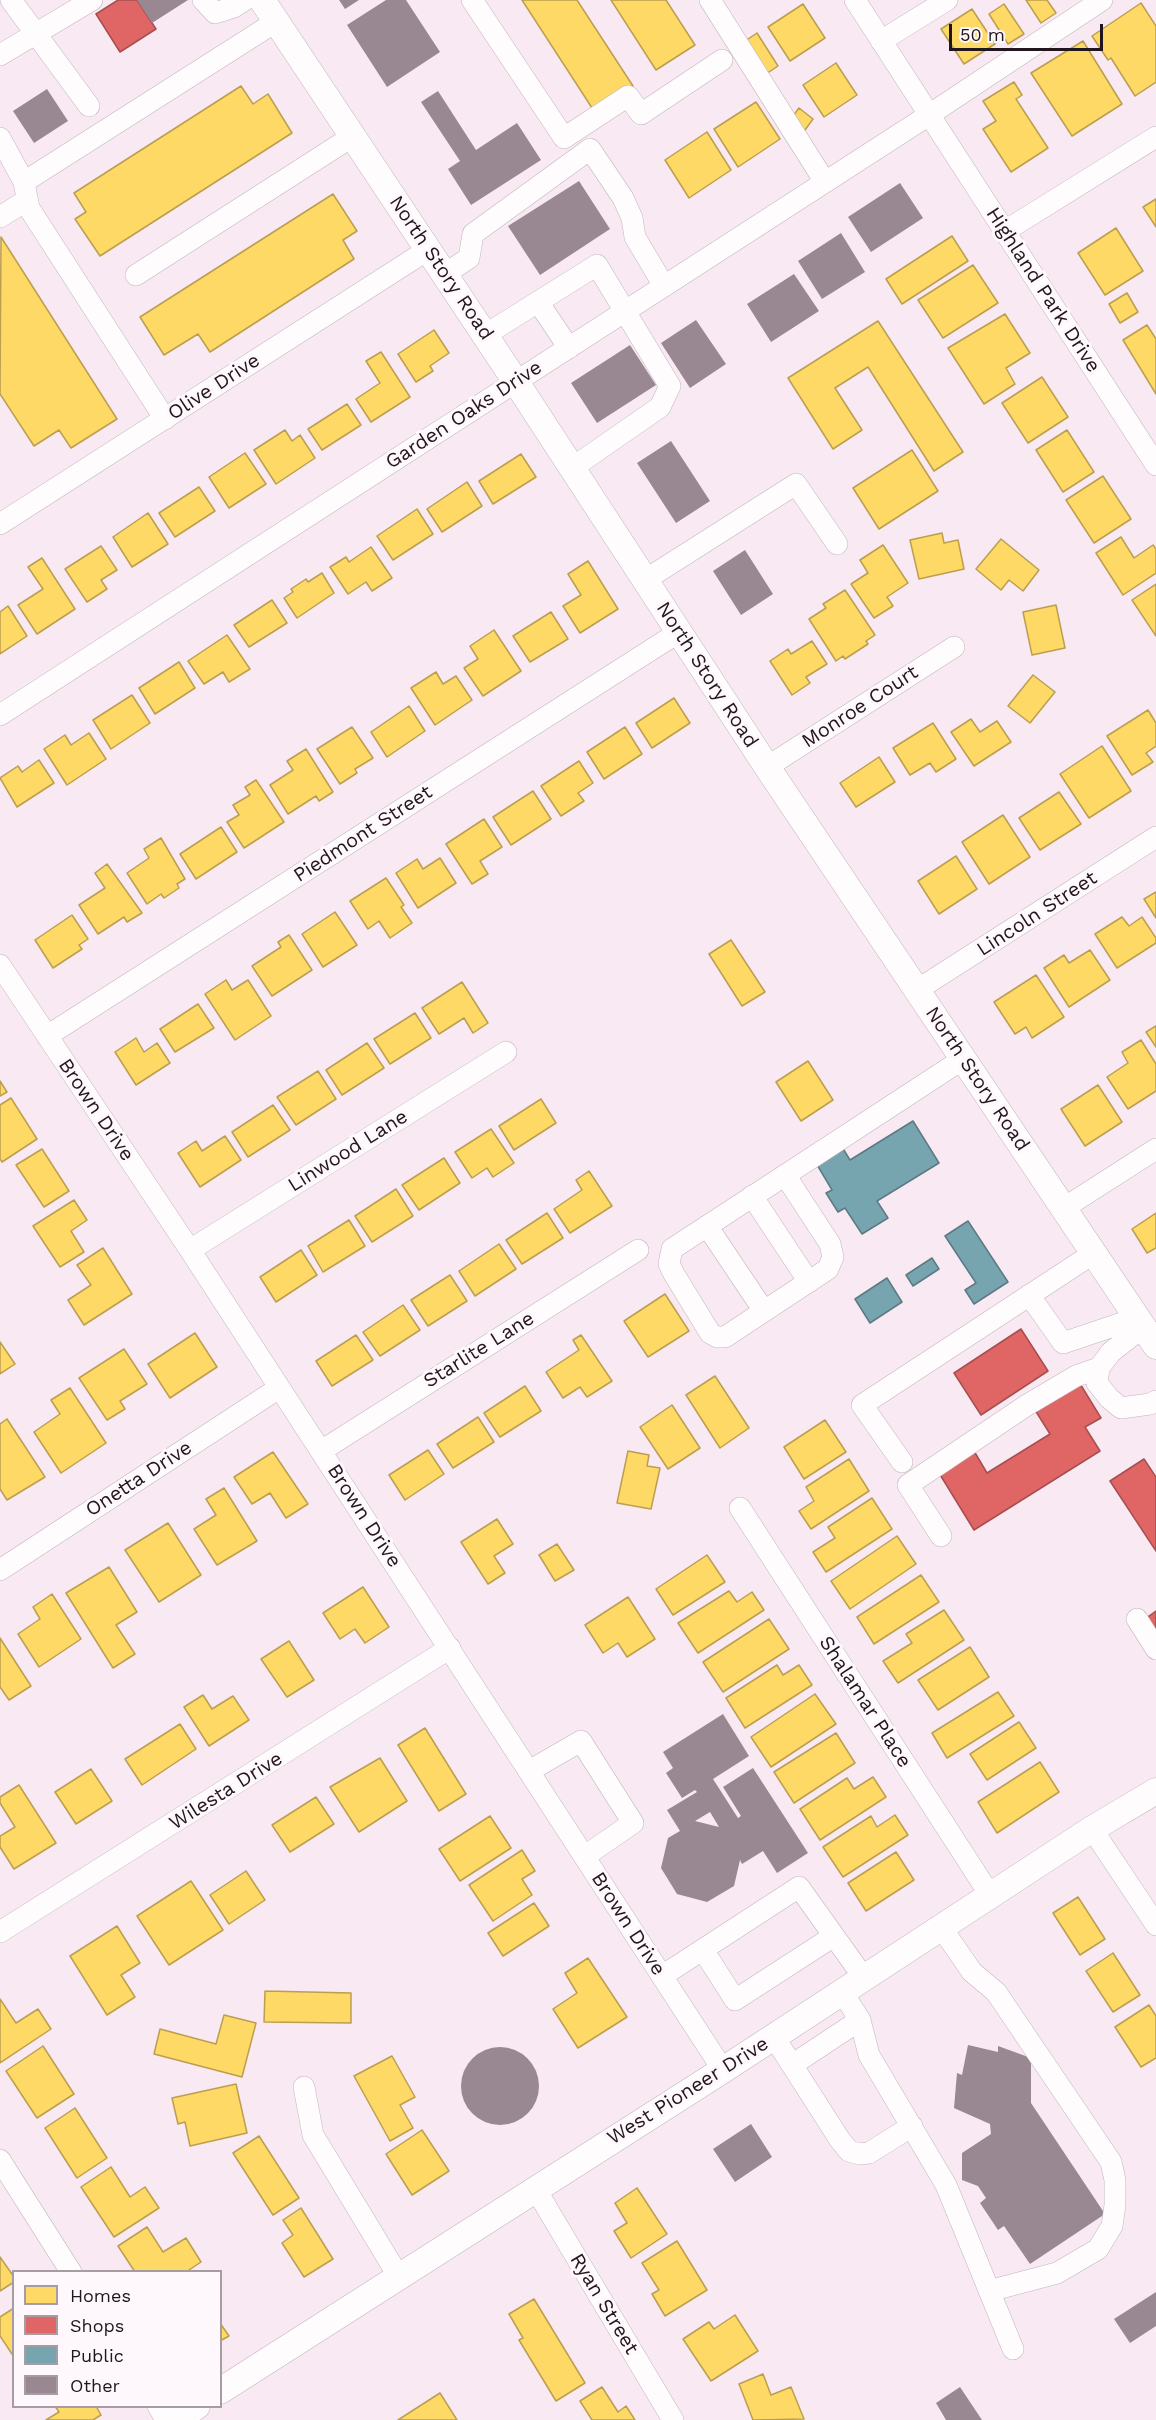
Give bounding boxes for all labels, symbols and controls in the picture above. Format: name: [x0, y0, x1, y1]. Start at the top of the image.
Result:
scale bar: [952, 12, 1106, 50]
text: 50 m: [960, 24, 1005, 45]
street label: North Story Road: [384, 191, 498, 345]
street label: Highland Park Drive: [981, 203, 1105, 377]
street label: Olive Drive: [163, 348, 265, 426]
street label: Garden Oaks Drive: [381, 356, 547, 474]
street label: North Story Road: [651, 598, 763, 752]
street label: Monroe Court: [797, 661, 923, 753]
street label: Piedmont Street: [289, 780, 437, 888]
street label: Lincoln Street: [972, 866, 1102, 962]
street label: North Story Road: [920, 1002, 1034, 1156]
street label: Brown Drive: [53, 1054, 139, 1166]
street label: Linwood Lane: [284, 1105, 412, 1197]
street label: Starlite Lane: [419, 1306, 539, 1394]
street label: Onetta Drive: [81, 1436, 197, 1522]
street label: Brown Drive: [322, 1460, 406, 1572]
street label: Shalamar Place: [814, 1632, 916, 1772]
street label: Wilesta Drive: [165, 1747, 287, 1835]
street label: Brown Drive: [586, 1868, 670, 1980]
street label: West Pioneer Drive: [603, 2032, 773, 2150]
street label: Ryan Street: [565, 2249, 643, 2359]
legend: [12, 2270, 222, 2408]
text: Homes: [70, 2285, 131, 2306]
text: Shops: [70, 2315, 124, 2336]
text: Public: [70, 2345, 124, 2366]
text: Other: [70, 2375, 120, 2396]

